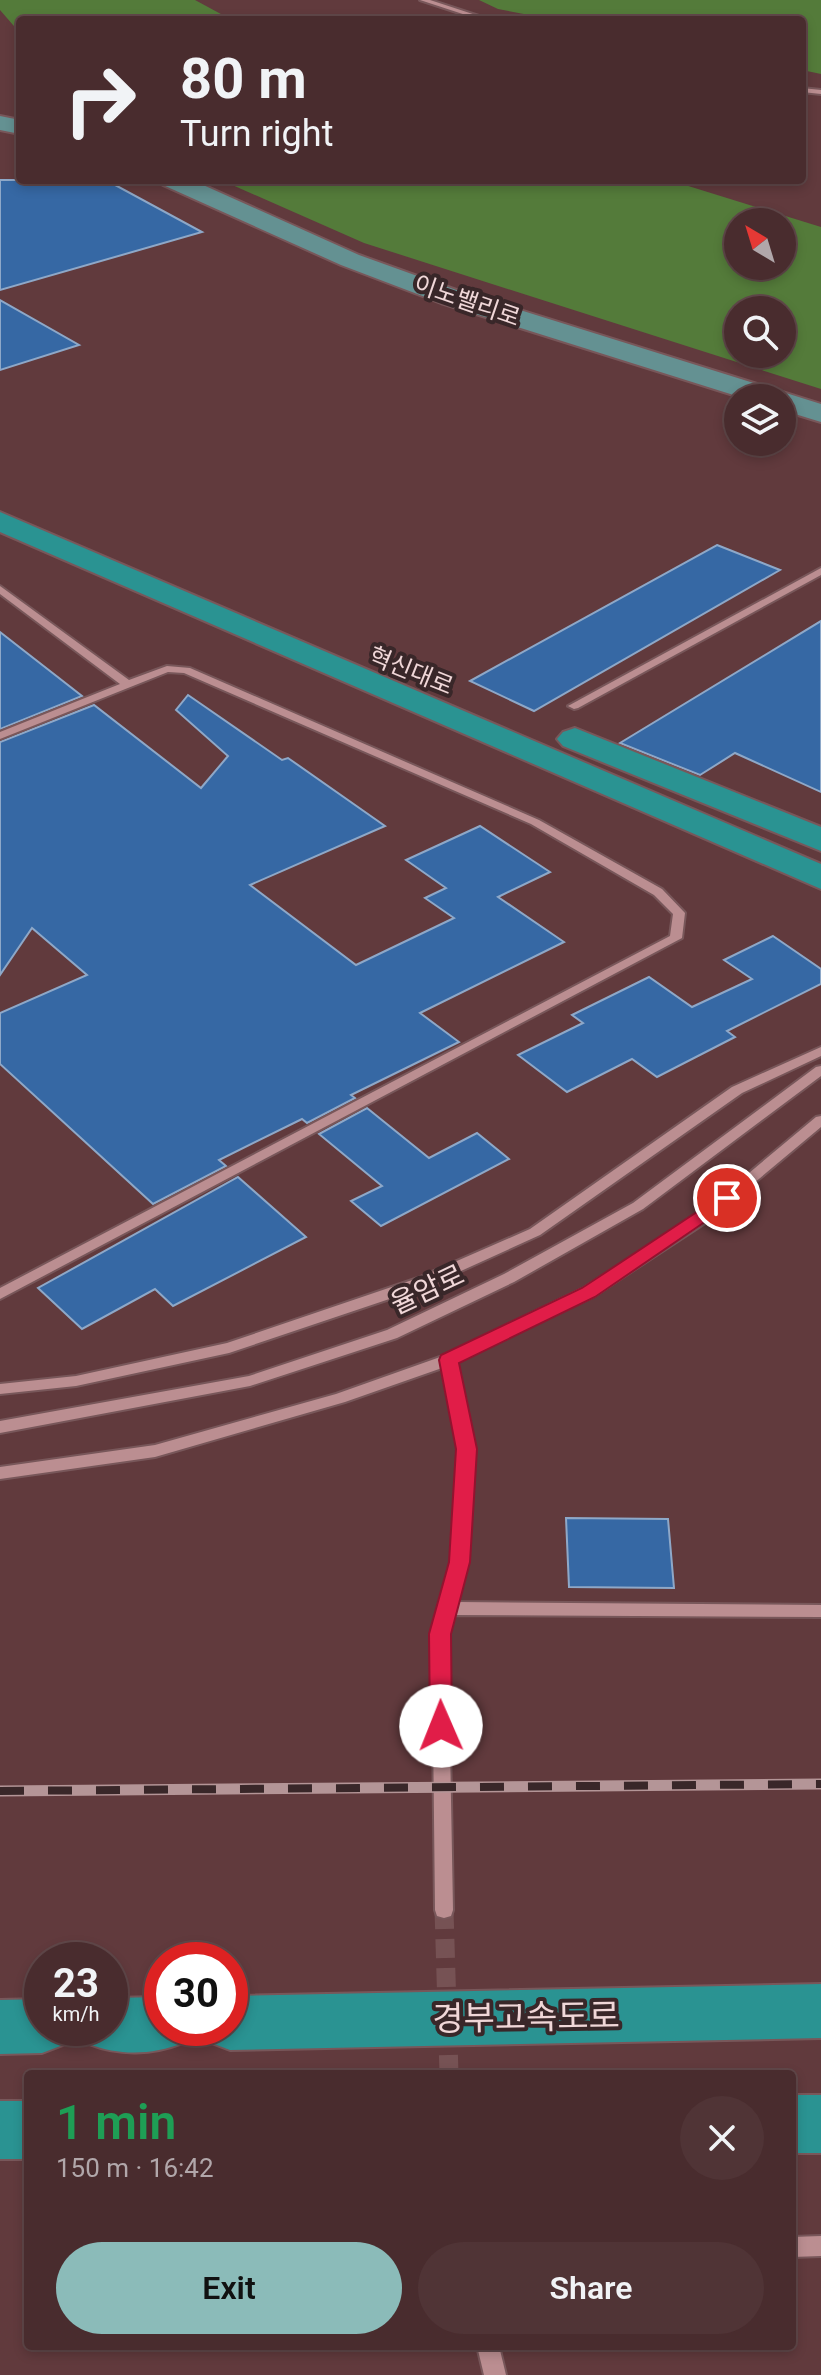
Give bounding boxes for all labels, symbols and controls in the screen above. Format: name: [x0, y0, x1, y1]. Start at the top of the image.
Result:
text: 80 m: [180, 46, 307, 112]
icon: right: [48, 48, 152, 152]
text: Turn right: [180, 113, 333, 155]
north arrow: [724, 208, 796, 280]
map controls: [724, 208, 796, 456]
street label: 이노밸리로: [410, 270, 524, 332]
button: search: [724, 296, 796, 368]
button: layers: [724, 384, 796, 456]
street label: 혁신대로: [365, 641, 457, 701]
pin: [693, 1164, 761, 1232]
icon: arrive: [705, 1176, 749, 1220]
street label: 율암로: [385, 1258, 469, 1321]
position arrow: [399, 1684, 483, 1768]
speed limit sign: 30: [144, 1942, 248, 2046]
text: 23: [53, 1960, 99, 2007]
street label: 경부고속도로: [432, 1995, 620, 2039]
text: km/h: [53, 2002, 99, 2026]
text: 1 min: [56, 2094, 176, 2151]
button: close: [680, 2096, 764, 2180]
text: 150 m · 16:42: [56, 2153, 214, 2183]
button: Exit: [56, 2242, 402, 2334]
button: Share: [418, 2242, 764, 2334]

